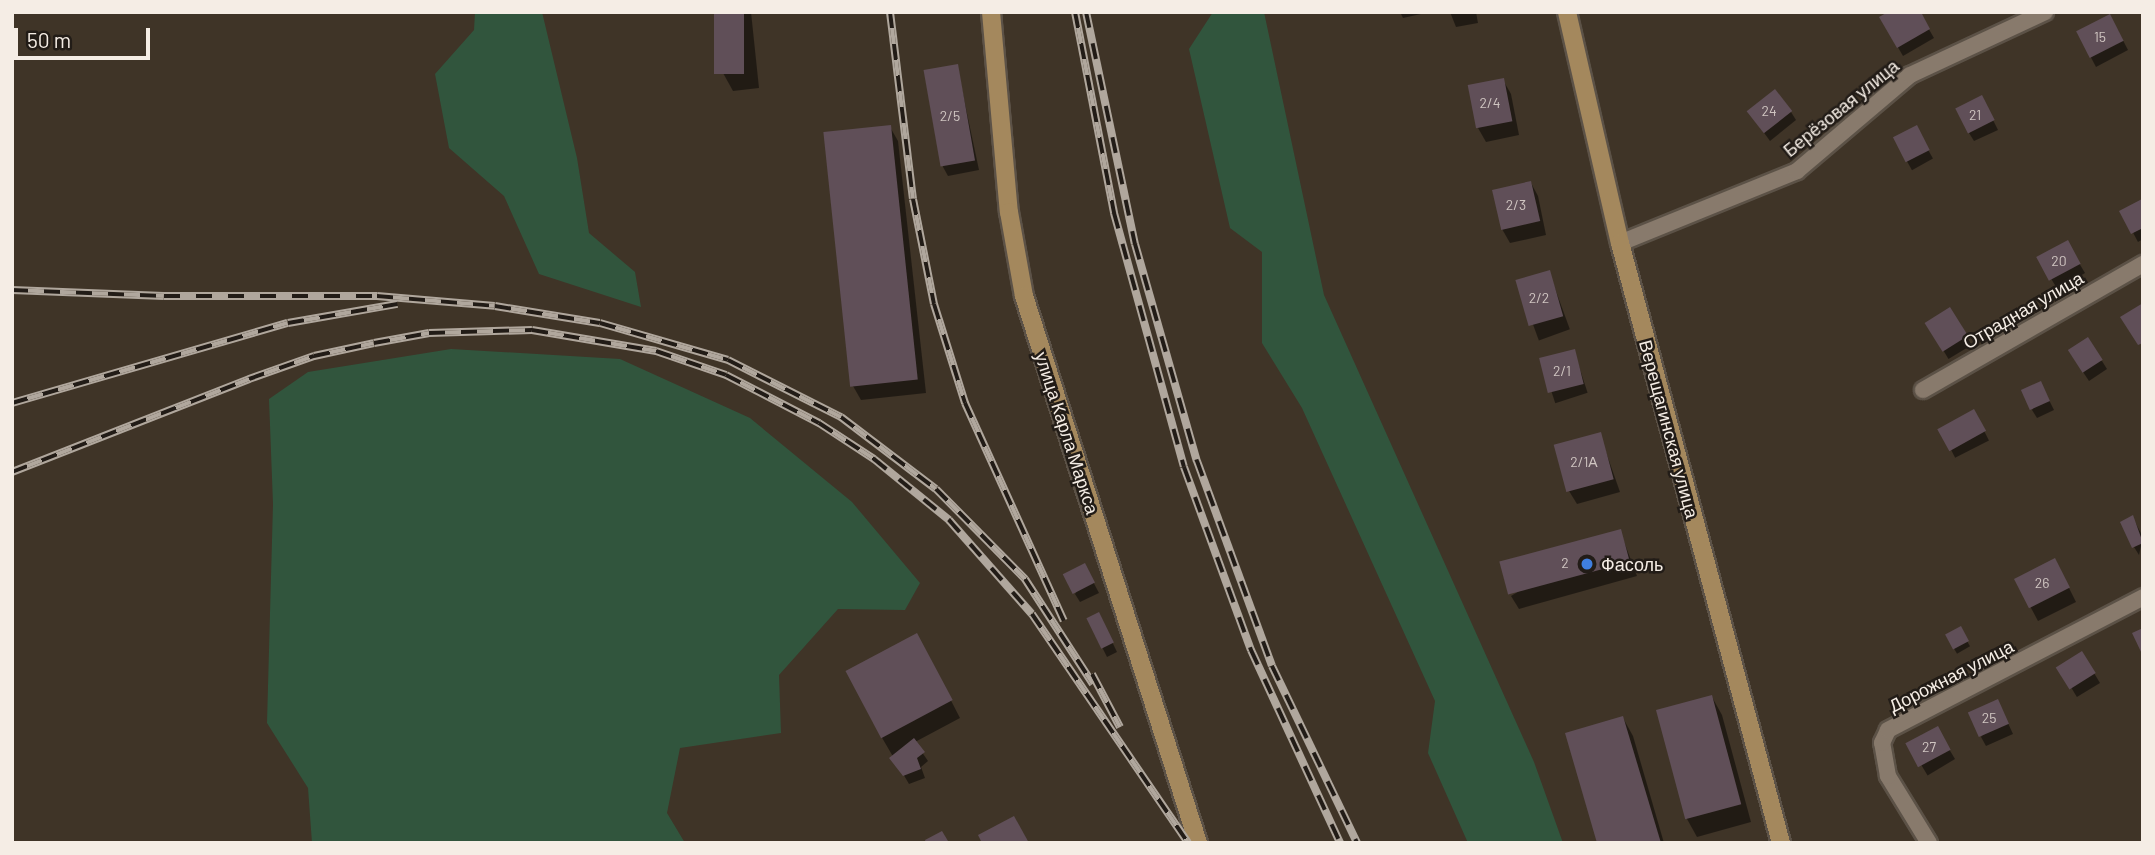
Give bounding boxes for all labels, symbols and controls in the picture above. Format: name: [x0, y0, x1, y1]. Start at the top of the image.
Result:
scale bar: [18, 14, 154, 58]
text: 50 m: [27, 27, 71, 52]
house number: 15: [2094, 29, 2106, 45]
street label: Берёзовая улица: [1779, 55, 1903, 161]
house number: 2/4: [1480, 95, 1500, 111]
house number: 24: [1761, 103, 1777, 119]
house number: 21: [1969, 107, 1981, 123]
house number: 2/5: [940, 108, 960, 124]
house number: 2/3: [1506, 197, 1526, 213]
house number: 20: [2051, 253, 2067, 269]
street label: Отрадная улица: [1959, 267, 2087, 353]
house number: 2/2: [1529, 290, 1549, 306]
street label: Верещагинская улица: [1635, 338, 1703, 520]
street label: улица Карла Маркса: [1031, 349, 1103, 517]
house number: 2/1: [1553, 363, 1571, 379]
house number: 2/1А: [1570, 454, 1598, 470]
place label: Фасоль: [1601, 553, 1663, 575]
house number: 2: [1561, 555, 1569, 571]
marker: Фасоль: [1579, 556, 1595, 572]
house number: 26: [2035, 575, 2049, 591]
street label: Дорожная улица: [1885, 635, 2017, 717]
house number: 25: [1982, 710, 1996, 726]
house number: 27: [1922, 739, 1936, 755]

